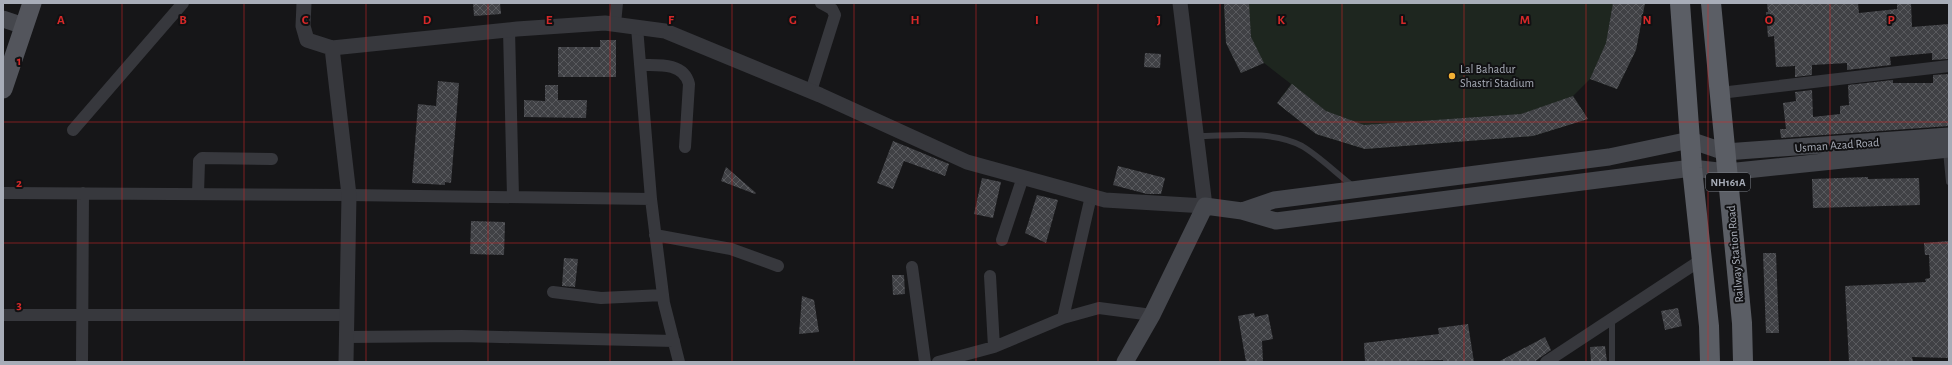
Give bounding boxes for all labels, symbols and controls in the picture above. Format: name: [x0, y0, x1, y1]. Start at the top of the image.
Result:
text: A: [57, 14, 65, 27]
text: B: [179, 14, 187, 27]
text: C: [302, 14, 309, 27]
text: D: [423, 14, 432, 27]
text: E: [546, 14, 553, 27]
text: F: [668, 14, 675, 27]
text: G: [789, 14, 797, 27]
text: H: [910, 14, 920, 27]
text: I: [1035, 14, 1039, 27]
text: J: [1157, 14, 1161, 27]
text: K: [1277, 14, 1285, 27]
text: L: [1400, 14, 1406, 27]
text: M: [1520, 14, 1530, 27]
text: N: [1642, 14, 1652, 27]
text: O: [1765, 14, 1774, 27]
text: P: [1887, 14, 1895, 27]
text: 1: [17, 55, 21, 68]
place label: Lal Bahadur Shastri Stadium: [1460, 63, 1534, 89]
marker: Lal Bahadur Shastri Stadium: [1447, 71, 1457, 81]
street label: Usman Azad Road: [1794, 136, 1880, 154]
road number: NH161A: [1706, 173, 1750, 191]
text: 2: [16, 177, 22, 190]
street label: Railway Station Road: [1725, 205, 1746, 303]
text: 3: [16, 299, 22, 312]

